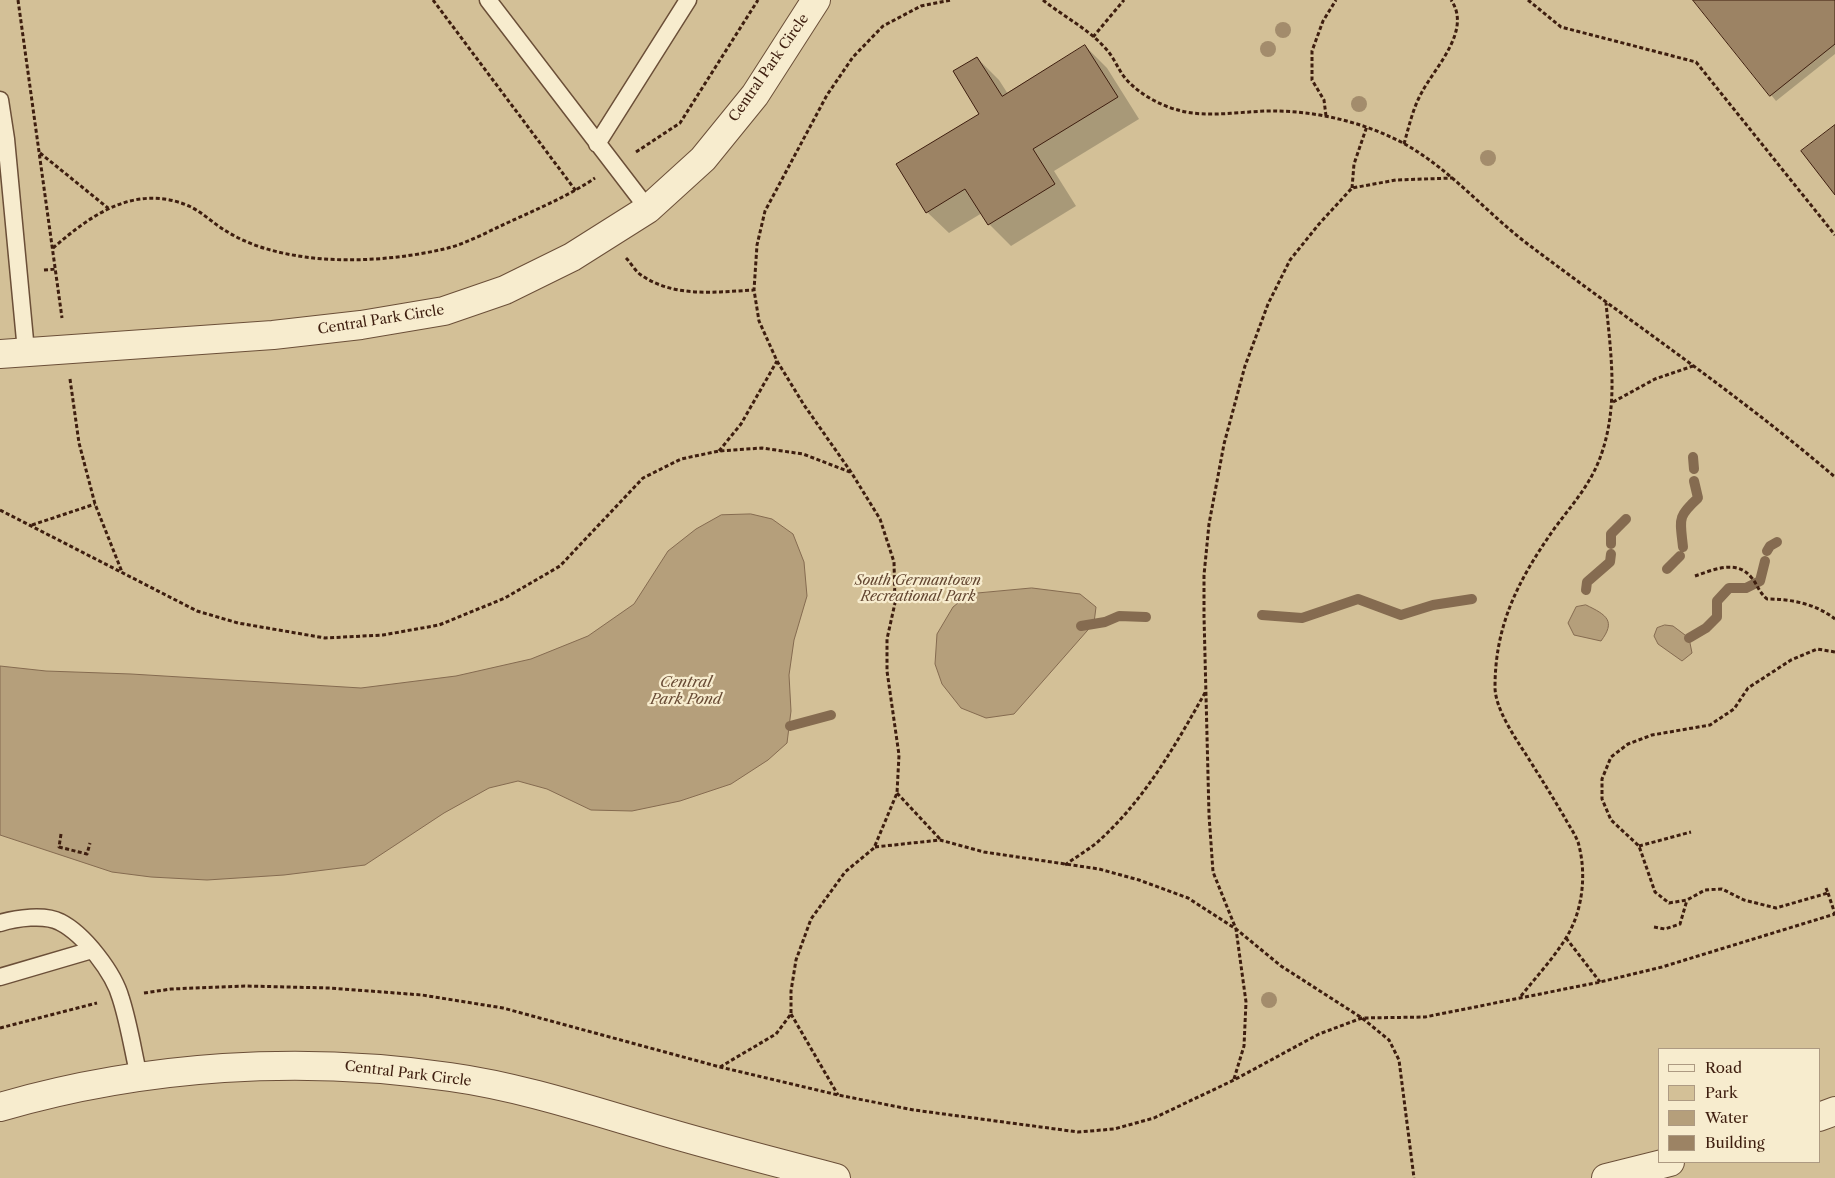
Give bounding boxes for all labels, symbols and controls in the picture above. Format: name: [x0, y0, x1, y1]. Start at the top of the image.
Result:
street label: Central Park Circle: [725, 11, 813, 125]
street label: Central Park Circle: [317, 302, 445, 338]
park label: South Germantown Recreational Park: [855, 573, 981, 606]
water label: Central Park Pond: [650, 674, 722, 709]
legend: [1658, 1048, 1820, 1163]
street label: Central Park Circle: [344, 1058, 472, 1090]
text: Road: [1705, 1058, 1742, 1077]
text: Park: [1705, 1083, 1738, 1102]
text: Water: [1705, 1108, 1748, 1127]
text: Building: [1705, 1133, 1765, 1152]

